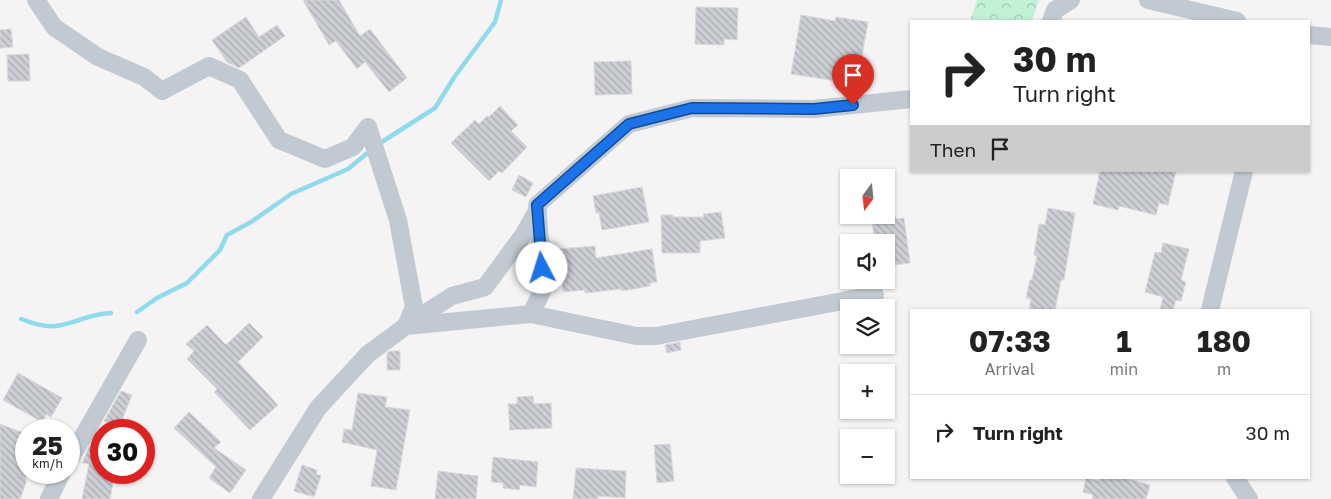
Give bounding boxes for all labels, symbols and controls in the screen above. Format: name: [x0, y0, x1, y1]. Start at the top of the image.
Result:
text: 30 m: [1013, 38, 1096, 80]
icon: right: [930, 40, 995, 105]
pin: [832, 54, 874, 105]
icon: arrive: [839, 61, 867, 89]
text: Turn right: [1013, 80, 1116, 107]
icon: arrive: [986, 135, 1014, 163]
text: Then: [930, 138, 976, 161]
north arrow: [840, 169, 895, 224]
map controls: [840, 169, 895, 484]
button: sound: [840, 234, 895, 289]
position arrow: [515, 241, 567, 293]
button: layers: [840, 299, 895, 354]
text: 07:33: [969, 323, 1051, 359]
text: 1: [1116, 323, 1132, 359]
text: 180: [1197, 323, 1251, 359]
text: Arrival: [985, 359, 1035, 379]
text: min: [1110, 359, 1138, 379]
text: m: [1217, 359, 1231, 379]
button: +: [840, 364, 895, 419]
icon: right: [930, 418, 958, 446]
speed limit sign: 30: [90, 419, 155, 484]
text: Turn right: [973, 421, 1063, 444]
text: 30 m: [1246, 421, 1290, 444]
button: −: [840, 429, 895, 484]
text: 25: [32, 430, 63, 461]
text: km/h: [32, 456, 63, 471]

